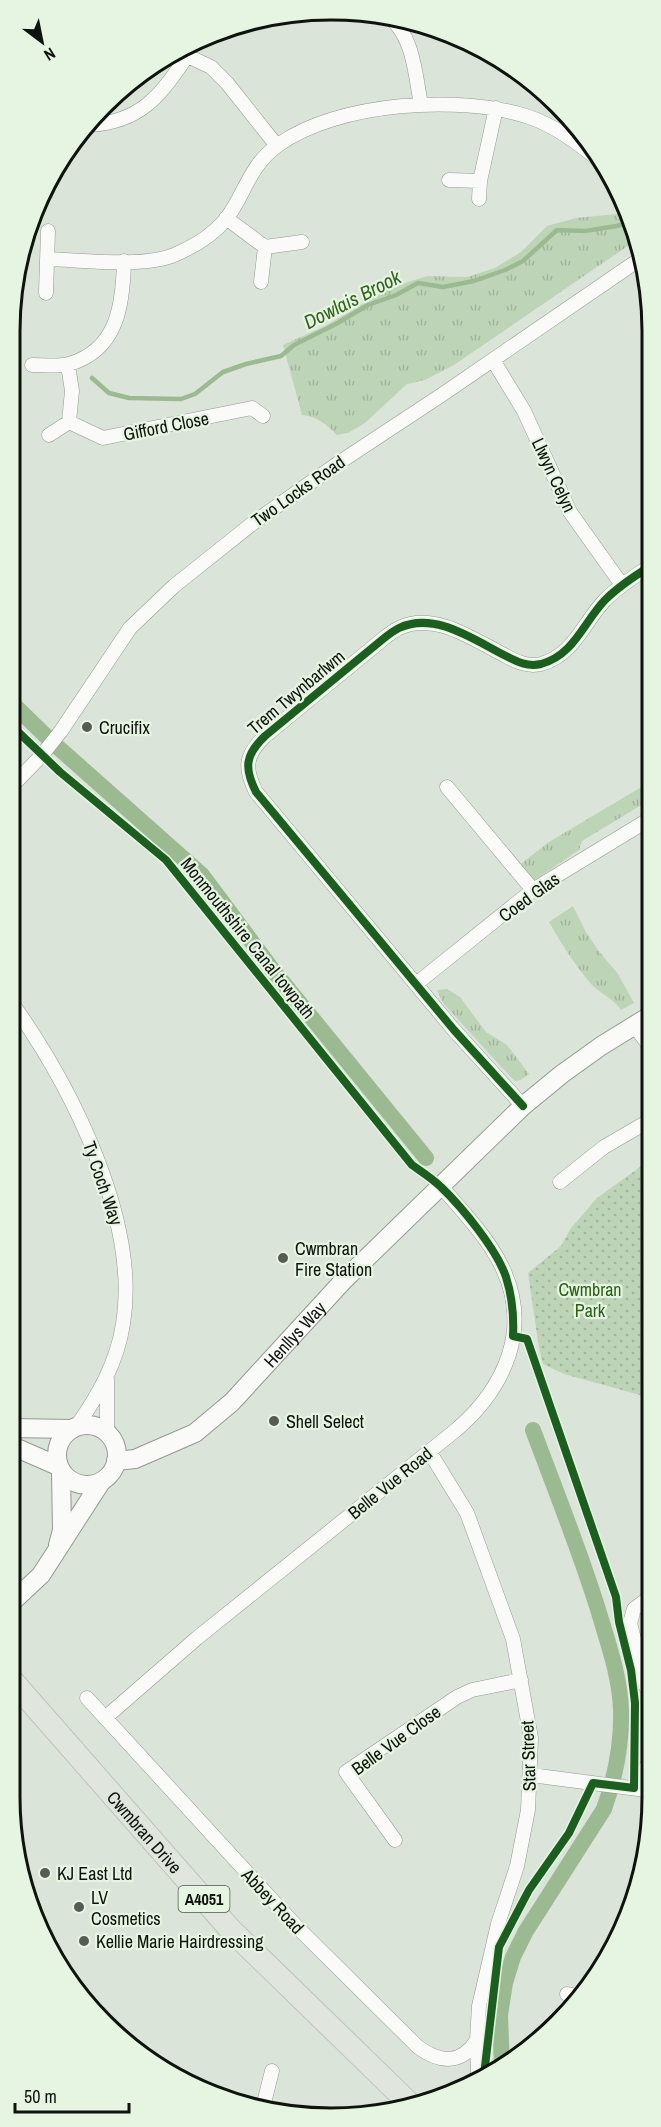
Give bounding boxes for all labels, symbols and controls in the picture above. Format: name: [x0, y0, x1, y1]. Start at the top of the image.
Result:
north arrow: [12, 12, 72, 72]
text: N: [40, 43, 60, 67]
water label: Dowlais Brook: [299, 263, 406, 335]
street label: Gifford Close: [121, 405, 211, 447]
street label: Llwyn Celyn: [526, 434, 582, 516]
street label: Two Locks Road: [246, 449, 350, 533]
street label: Trem Twynbarlwm: [242, 644, 350, 740]
place label: Crucifix: [99, 715, 150, 740]
marker: Crucifix: [80, 720, 94, 734]
street label: Monmouthshire Canal towpath: [175, 852, 321, 1024]
street label: Coed Glas: [493, 866, 565, 928]
street label: Ty Coch Way: [77, 1138, 129, 1229]
place label: Cwmbran Fire Station: [295, 1236, 372, 1282]
marker: Cwmbran Fire Station: [276, 1251, 290, 1265]
park label: Cwmbran Park: [558, 1277, 622, 1323]
street label: Henllys Way: [258, 1295, 332, 1373]
place label: Shell Select: [286, 1409, 364, 1434]
marker: Shell Select: [267, 1414, 281, 1428]
street label: Belle Vue Road: [342, 1441, 438, 1525]
street label: Belle Vue Close: [346, 1699, 446, 1781]
street label: Star Street: [514, 1720, 542, 1792]
street label: Cwmbran Drive: [102, 1785, 188, 1879]
place label: KJ East Ltd: [57, 1861, 133, 1886]
street label: Abbey Road: [235, 1862, 310, 1939]
marker: KJ East Ltd: [38, 1866, 52, 1880]
place label: LV Cosmetics: [91, 1885, 161, 1931]
road number: A4051: [178, 1886, 230, 1912]
marker: LV Cosmetics: [72, 1900, 86, 1914]
place label: Kellie Marie Hairdressing: [96, 1929, 264, 1954]
marker: Kellie Marie Hairdressing: [77, 1934, 91, 1948]
scale bar: [15, 2076, 129, 2114]
text: 50 m: [24, 2084, 57, 2109]

